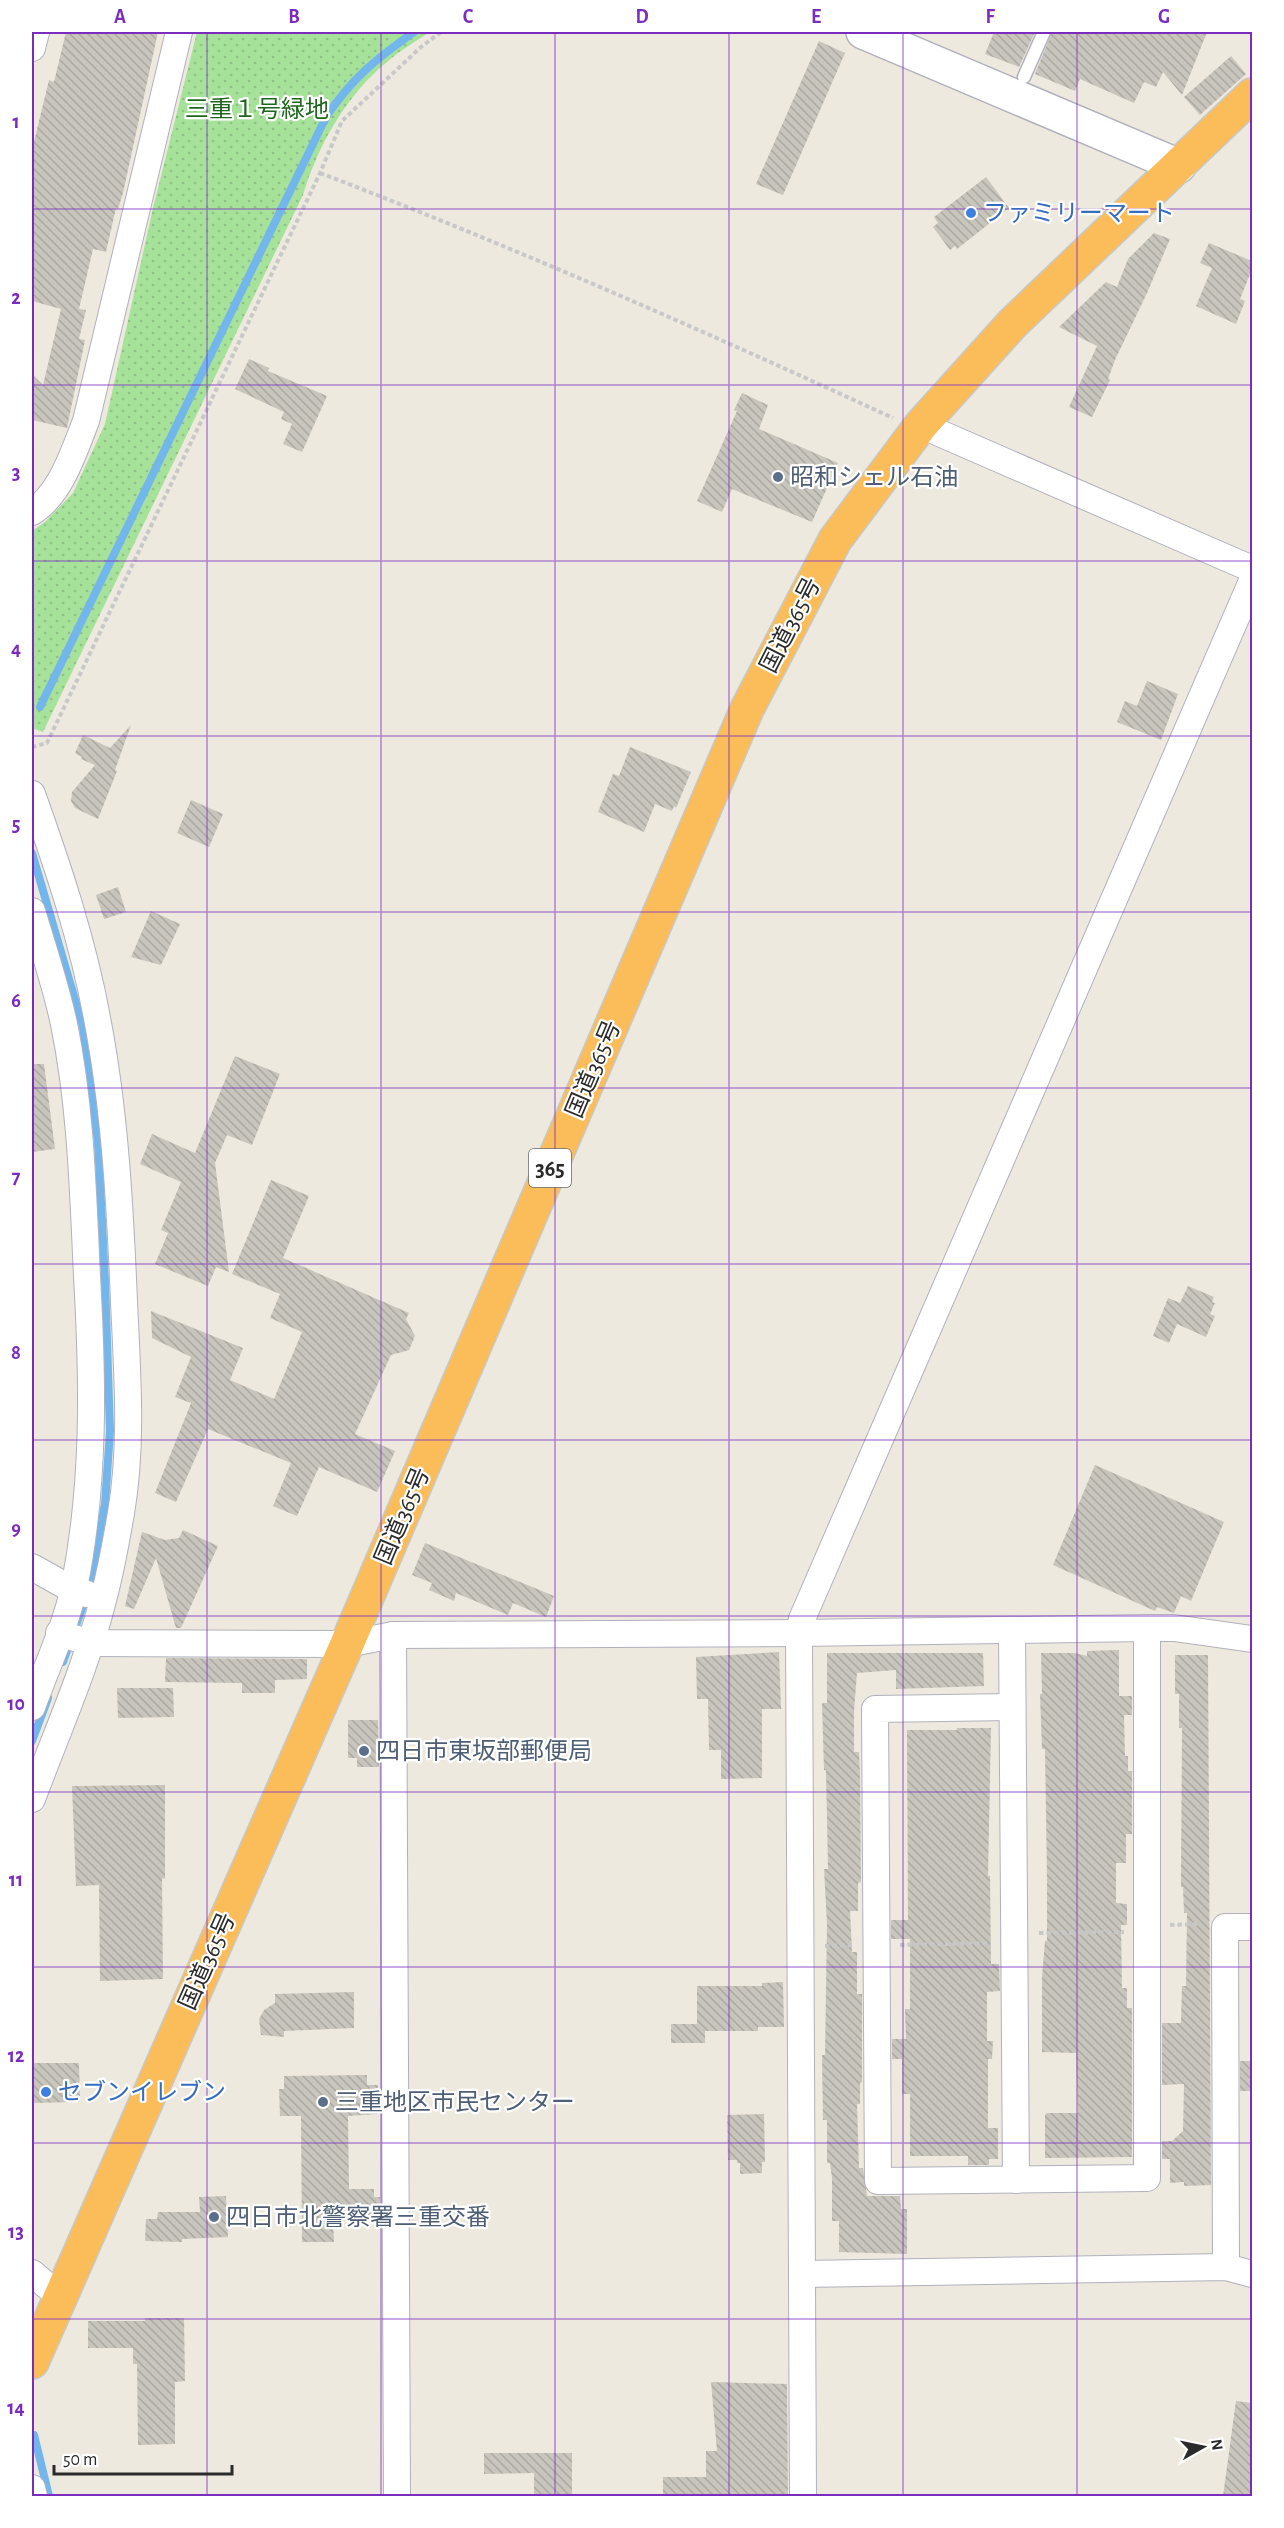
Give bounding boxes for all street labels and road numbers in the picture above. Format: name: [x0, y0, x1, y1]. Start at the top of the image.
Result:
street label: 国道365号: [755, 573, 825, 677]
street label: 国道365号: [561, 1016, 625, 1122]
road number: 365: [529, 1149, 571, 1187]
street label: 国道365号: [370, 1463, 434, 1569]
street label: 国道365号: [174, 1909, 240, 2013]

